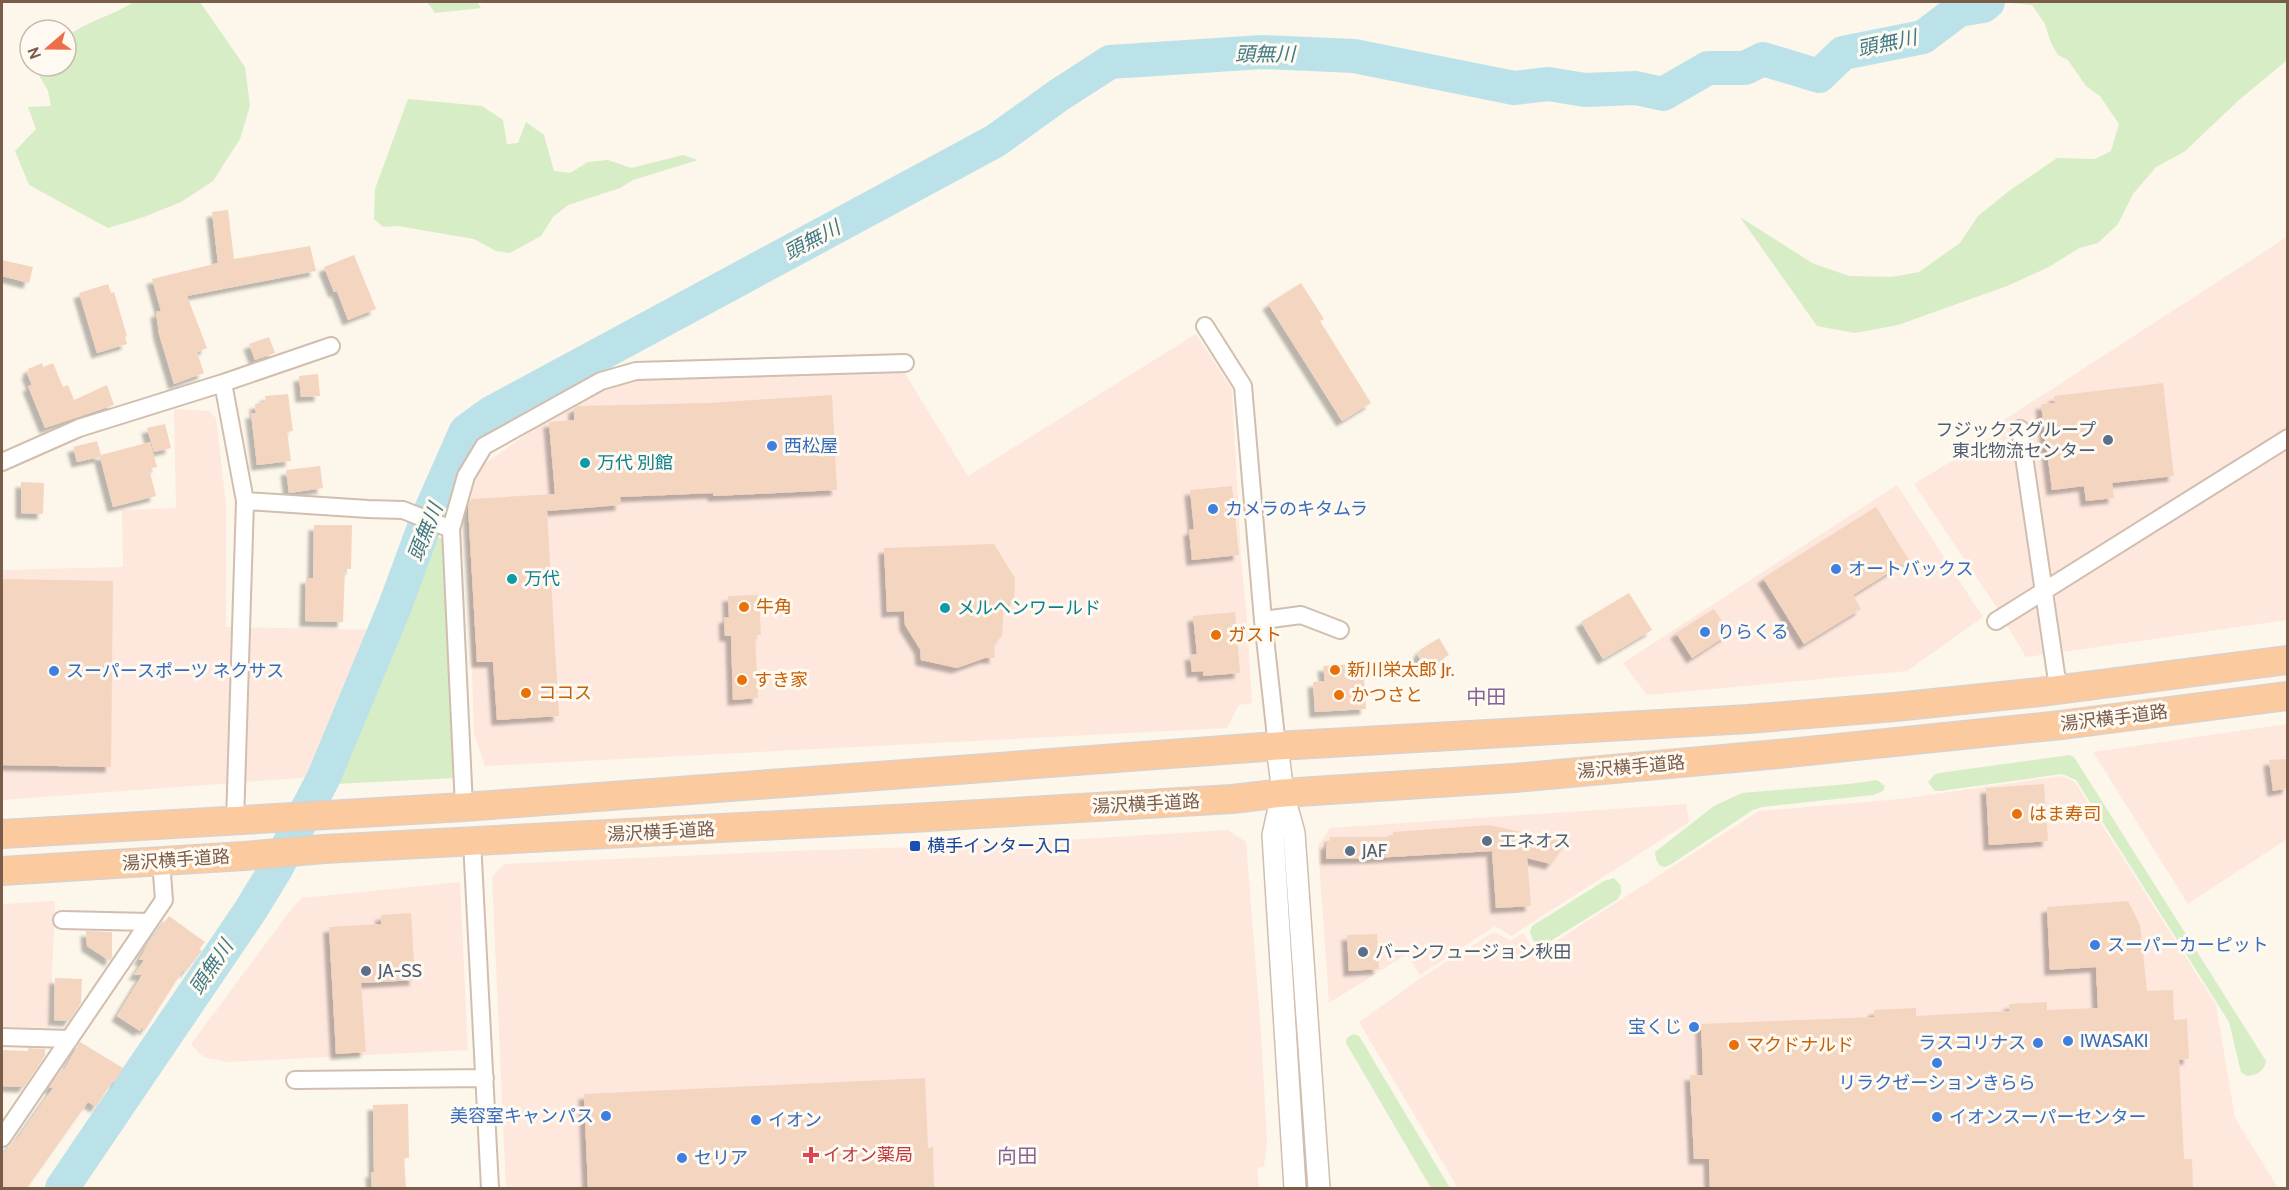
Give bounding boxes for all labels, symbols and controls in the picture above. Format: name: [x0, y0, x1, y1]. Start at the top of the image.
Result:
north arrow: [18, 18, 78, 78]
water label: 頭無川: [1855, 25, 1921, 61]
water label: 頭無川: [1235, 42, 1297, 66]
text: N: [24, 44, 45, 62]
water label: 頭無川: [780, 214, 846, 265]
place label: フジックスグループ 東北物流センター: [1936, 419, 2096, 462]
marker: フジックスグループ 東北物流センター: [2101, 433, 2115, 447]
place label: 西松屋: [784, 435, 838, 457]
marker: 西松屋: [765, 439, 779, 453]
place label: 万代 別館: [597, 452, 673, 474]
marker: 万代 別館: [578, 456, 592, 470]
water label: 頭無川: [403, 498, 448, 564]
place label: カメラのキタムラ: [1225, 498, 1368, 520]
marker: カメラのキタムラ: [1206, 502, 1220, 516]
place label: オートバックス: [1848, 558, 1973, 580]
marker: オートバックス: [1829, 562, 1843, 576]
place label: 万代: [524, 568, 560, 590]
marker: 万代: [505, 572, 519, 586]
place label: 牛角: [756, 596, 792, 618]
place label: メルヘンワールド: [957, 597, 1101, 619]
marker: 牛角: [737, 600, 751, 614]
marker: メルヘンワールド: [938, 601, 952, 615]
place label: りらくる: [1717, 621, 1789, 643]
place label: ガスト: [1228, 624, 1282, 646]
marker: りらくる: [1698, 625, 1712, 639]
marker: ガスト: [1209, 628, 1223, 642]
place label: 新川栄太郎 Jr.: [1347, 659, 1454, 681]
place label: スーパースポーツ ネクサス: [66, 660, 284, 682]
marker: 新川栄太郎 Jr.: [1328, 663, 1342, 677]
marker: スーパースポーツ ネクサス: [47, 664, 61, 678]
place label: すき家: [754, 669, 808, 691]
marker: すき家: [735, 673, 749, 687]
place label: ココス: [538, 682, 592, 704]
place label: かつさと: [1351, 684, 1423, 706]
district label: 中田: [1466, 685, 1506, 709]
marker: ココス: [519, 686, 533, 700]
marker: かつさと: [1332, 688, 1346, 702]
street label: 湯沢横手道路: [2059, 701, 2169, 735]
street label: 湯沢横手道路: [1576, 751, 1686, 783]
street label: 湯沢横手道路: [1091, 790, 1201, 818]
place label: はま寿司: [2029, 803, 2101, 825]
marker: はま寿司: [2010, 807, 2024, 821]
street label: 湯沢横手道路: [606, 818, 716, 846]
place label: エネオス: [1499, 830, 1571, 852]
marker: エネオス: [1480, 834, 1494, 848]
place label: 横手インター入口: [927, 835, 1071, 857]
marker: 横手インター入口: [908, 839, 922, 853]
place label: JAF: [1361, 840, 1388, 862]
marker: JAF: [1343, 844, 1357, 858]
street label: 湯沢横手道路: [121, 845, 231, 875]
water label: 頭無川: [184, 934, 239, 999]
place label: スーパーカーピット: [2107, 934, 2269, 956]
marker: スーパーカーピット: [2088, 938, 2102, 952]
place label: バーンフュージョン秋田: [1375, 941, 1571, 963]
marker: バーンフュージョン秋田: [1356, 945, 1370, 959]
place label: JA-SS: [377, 960, 422, 982]
marker: JA-SS: [359, 964, 373, 978]
place label: 宝くじ: [1628, 1016, 1682, 1038]
marker: 宝くじ: [1687, 1020, 1701, 1034]
place label: IWASAKI: [2080, 1030, 2148, 1052]
place label: ラスコリナス: [1918, 1032, 2026, 1054]
place label: マクドナルド: [1746, 1034, 1854, 1056]
marker: IWASAKI: [2061, 1034, 2075, 1048]
marker: ラスコリナス: [2031, 1036, 2045, 1050]
marker: マクドナルド: [1727, 1038, 1741, 1052]
marker: リラクゼーションきらら: [1930, 1056, 1944, 1070]
place label: リラクゼーションきらら: [1838, 1072, 2036, 1094]
place label: 美容室キャンパス: [450, 1105, 594, 1127]
place label: イオンスーパーセンター: [1949, 1106, 2146, 1128]
marker: 美容室キャンパス: [599, 1109, 613, 1123]
place label: イオン: [768, 1109, 822, 1131]
marker: イオンスーパーセンター: [1930, 1110, 1944, 1124]
marker: イオン: [749, 1113, 763, 1127]
place label: イオン薬局: [823, 1144, 913, 1166]
district label: 向田: [997, 1144, 1037, 1168]
place label: セリア: [694, 1147, 748, 1169]
marker: イオン薬局: [804, 1148, 818, 1162]
marker: セリア: [675, 1151, 689, 1165]

